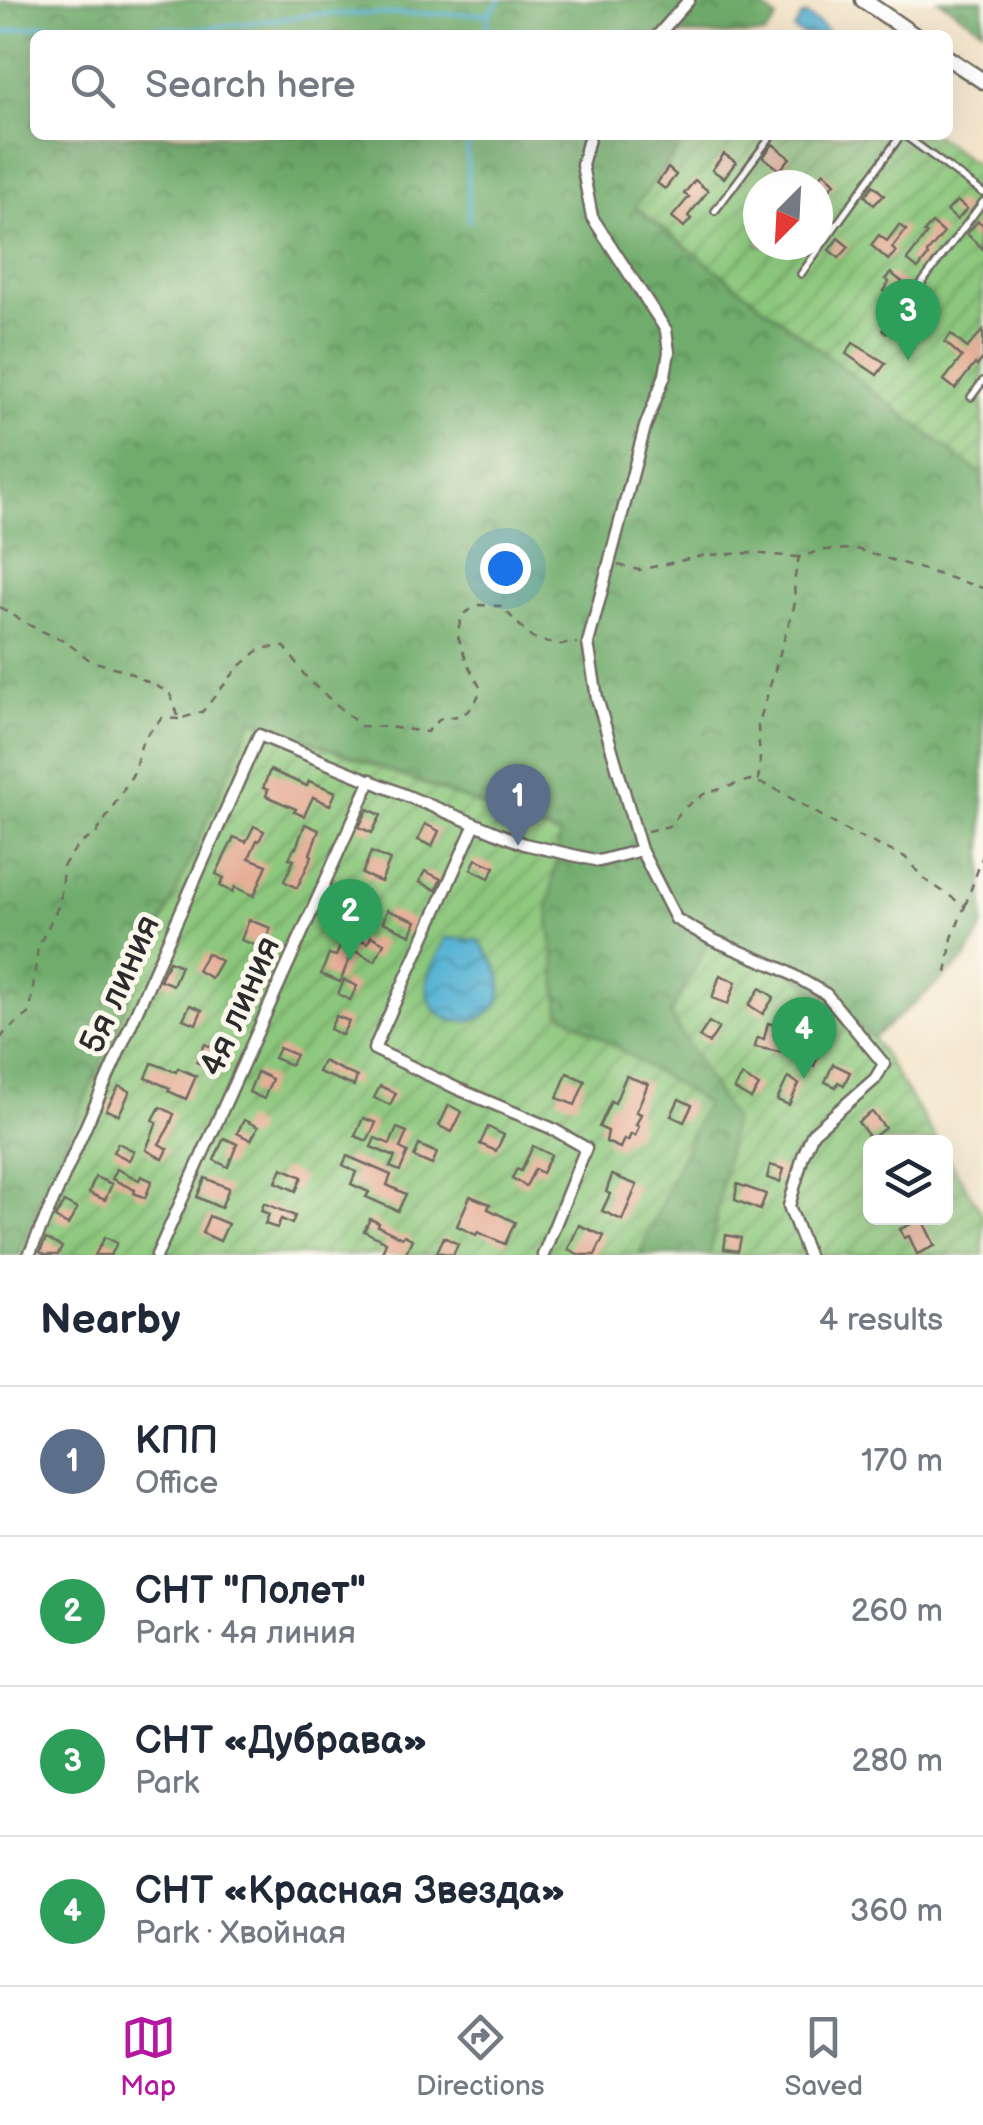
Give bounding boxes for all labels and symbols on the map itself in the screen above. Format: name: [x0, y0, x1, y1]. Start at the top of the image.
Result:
north arrow: [743, 170, 833, 260]
pin: 3: [876, 278, 940, 361]
your location: [480, 543, 531, 594]
pin: 1: [486, 764, 550, 846]
pin: 2: [318, 878, 382, 961]
street label: 5я линия: [71, 909, 170, 1061]
street label: 4я линия: [191, 930, 290, 1083]
pin: 4: [772, 996, 836, 1079]

